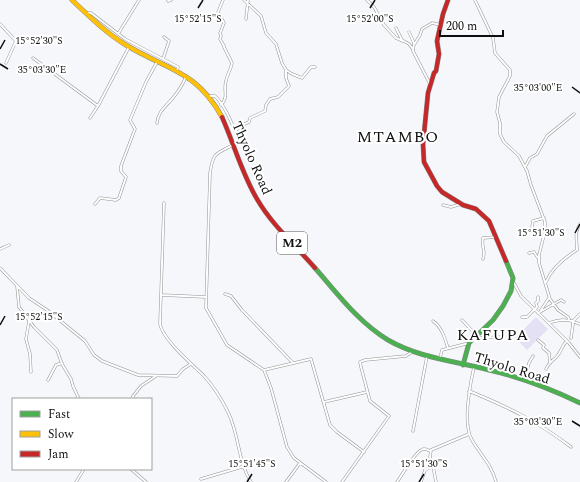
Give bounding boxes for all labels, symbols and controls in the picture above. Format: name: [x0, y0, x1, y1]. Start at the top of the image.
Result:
text: 15°52'15"S: [174, 11, 222, 27]
text: 15°52'00"S: [346, 11, 394, 27]
scale bar: [440, 12, 503, 38]
text: 200 m: [446, 17, 477, 36]
text: 15°52'30"S: [15, 33, 63, 49]
text: 35°03'30"E: [18, 62, 66, 78]
text: 35°03'00"E: [514, 80, 562, 96]
street label: Thyolo Road: [226, 118, 278, 198]
district label: MTAMBO: [357, 125, 439, 149]
text: 15°51'30"S: [517, 225, 565, 241]
road number: M2: [277, 232, 307, 254]
text: 15°52'15"S: [15, 309, 63, 325]
district label: KAFUPA: [457, 323, 529, 347]
street label: Thyolo Road: [471, 346, 553, 390]
legend: [12, 398, 152, 470]
text: Fast: [48, 405, 70, 424]
text: 35°03'30"E: [514, 414, 562, 430]
text: Slow: [48, 425, 74, 444]
text: Jam: [48, 445, 69, 464]
text: 15°51'45"S: [228, 456, 276, 472]
text: 15°51'30"S: [400, 456, 448, 472]

